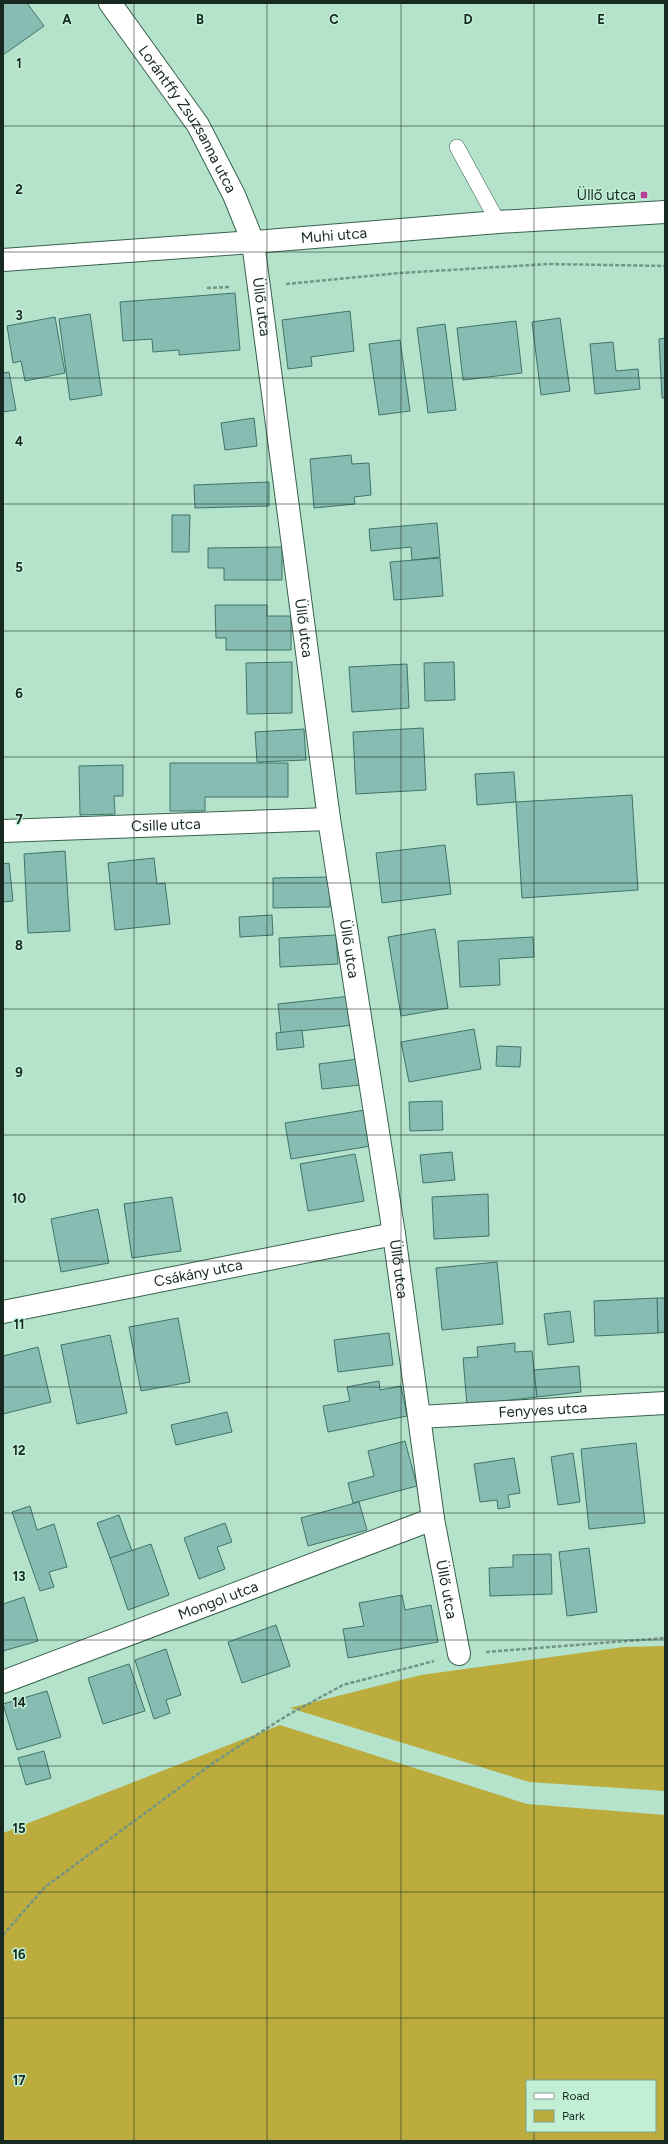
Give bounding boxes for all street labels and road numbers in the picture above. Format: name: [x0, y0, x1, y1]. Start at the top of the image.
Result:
street label: Lorántffy Zsuzsanna utca: [135, 42, 240, 196]
street label: Muhi utca: [300, 224, 368, 247]
street label: Üllő utca: [249, 276, 274, 337]
street label: Üllő utca: [291, 597, 317, 659]
street label: Csille utca: [131, 815, 201, 835]
street label: Üllő utca: [336, 918, 363, 980]
street label: Üllő utca: [386, 1238, 412, 1300]
street label: Csákány utca: [152, 1255, 244, 1291]
street label: Fenyves utca: [498, 1398, 588, 1422]
street label: Üllő utca: [432, 1558, 461, 1620]
street label: Mongol utca: [176, 1577, 261, 1624]

